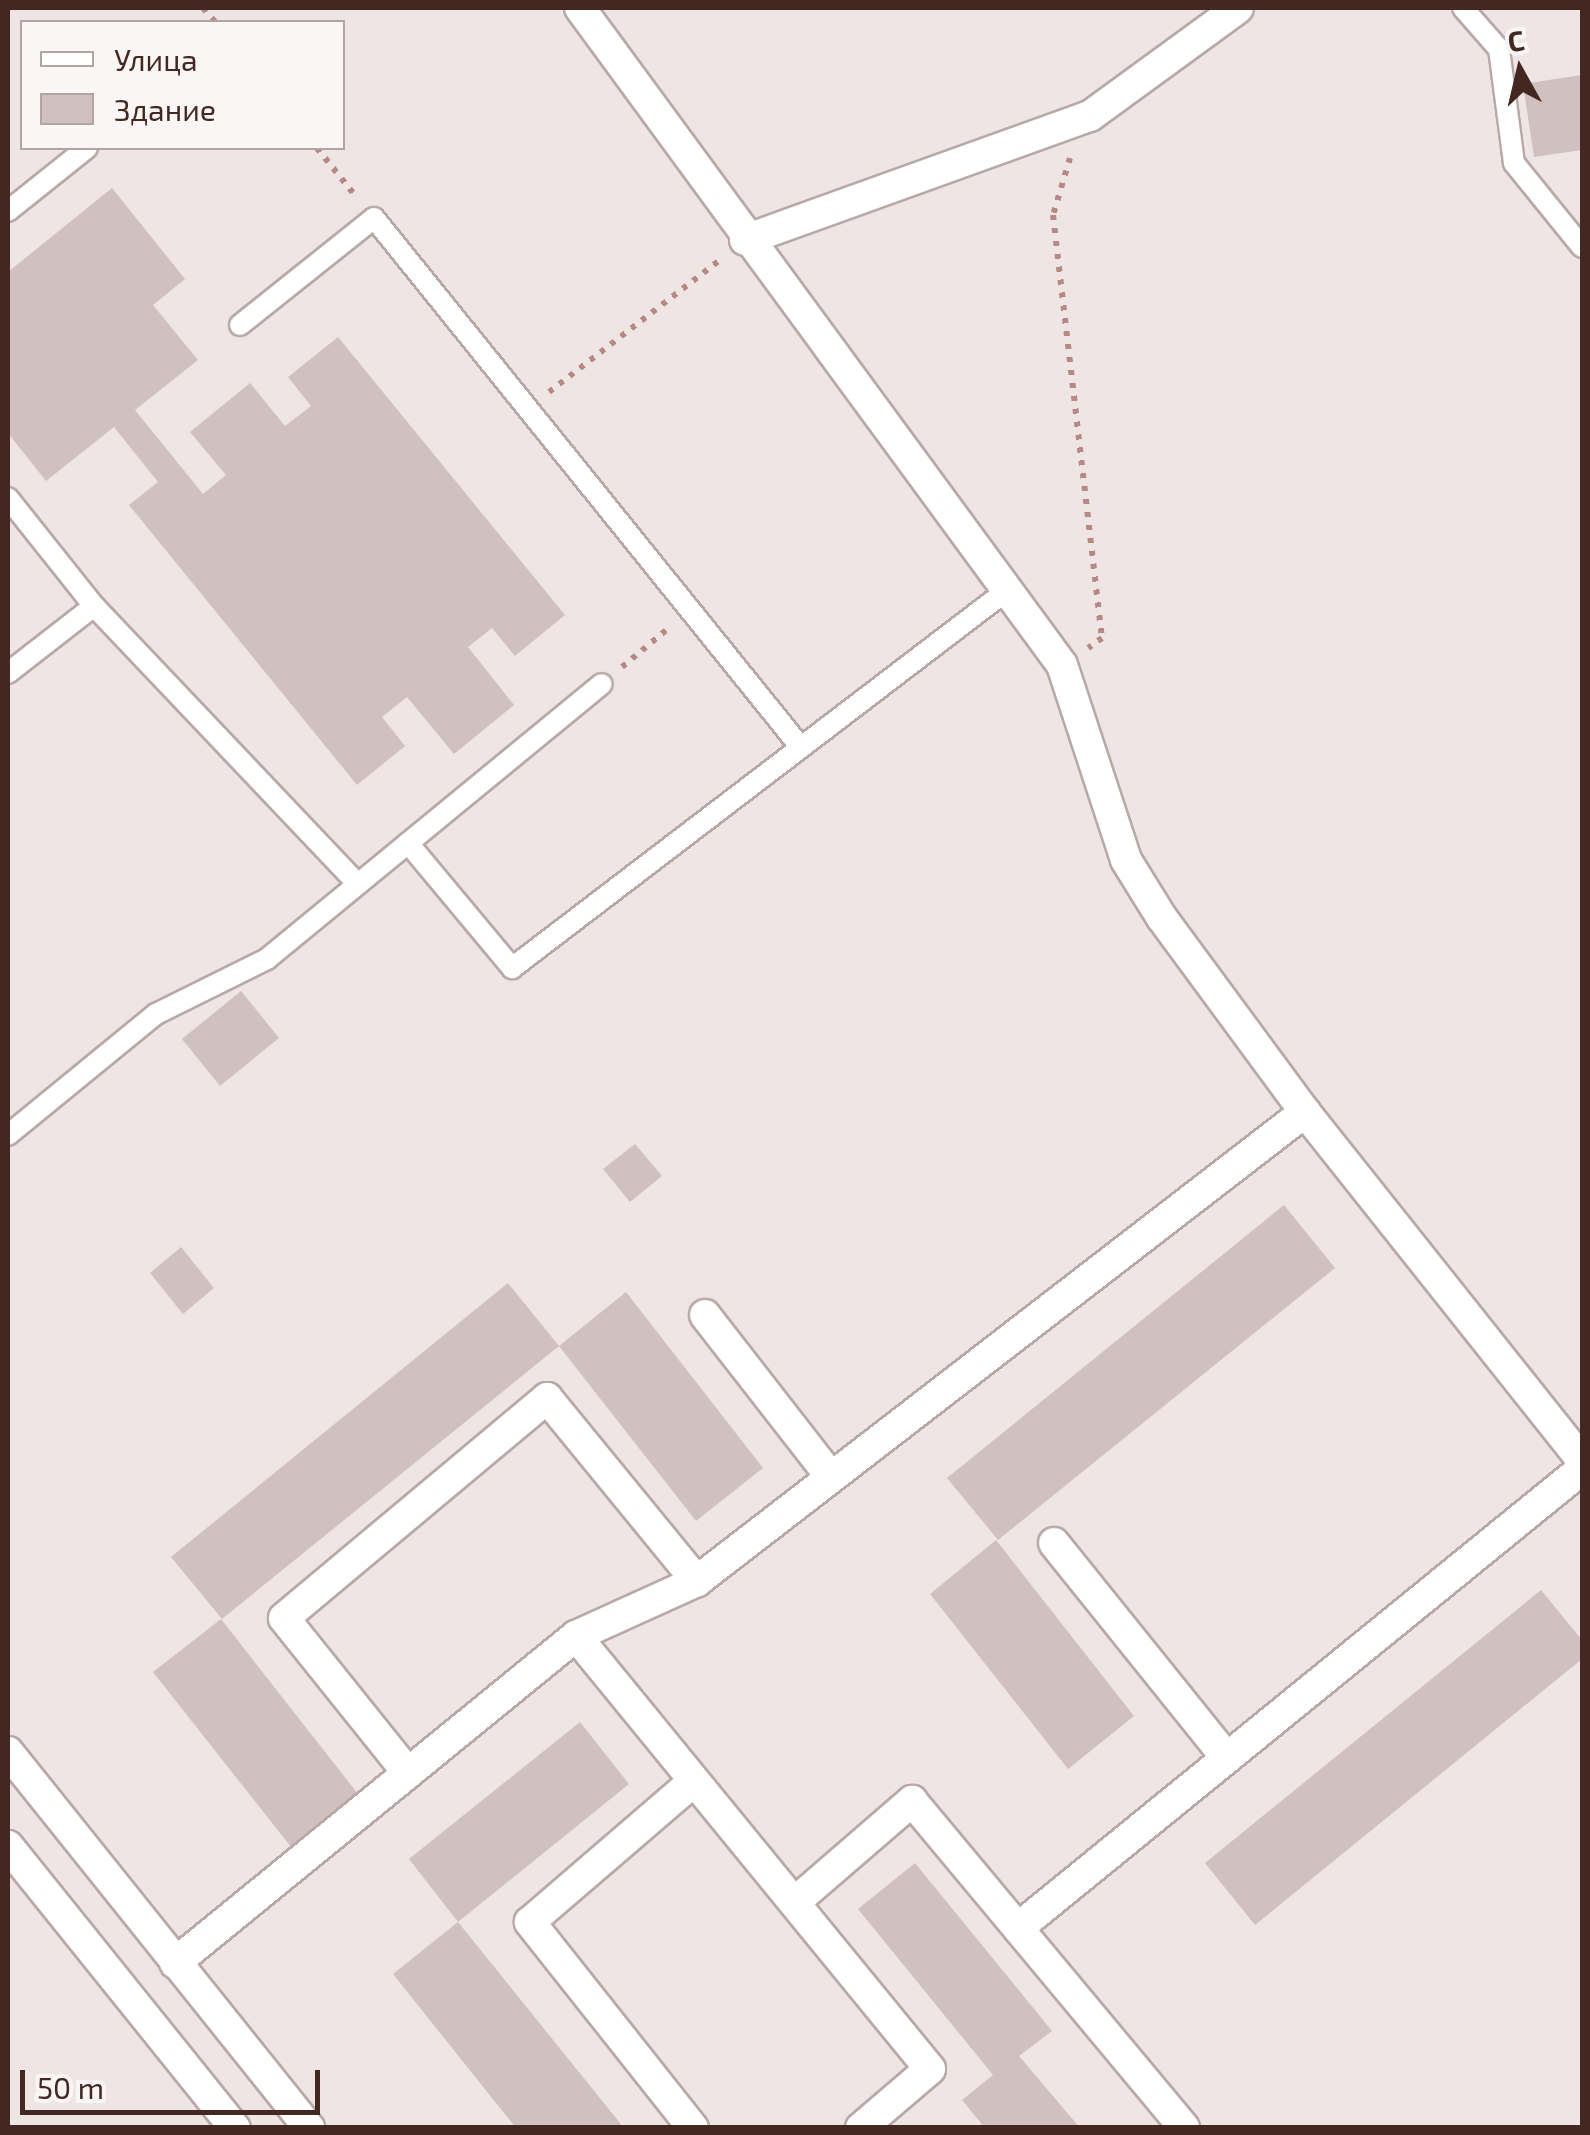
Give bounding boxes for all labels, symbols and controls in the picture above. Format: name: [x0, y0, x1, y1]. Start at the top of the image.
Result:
legend: [20, 20, 345, 150]
north arrow: [1470, 20, 1570, 120]
text: С: [1505, 22, 1526, 58]
text: Улица: [114, 41, 198, 77]
text: Здание: [114, 91, 216, 127]
scale bar: [25, 2050, 325, 2112]
text: 50 m: [37, 2069, 104, 2105]

